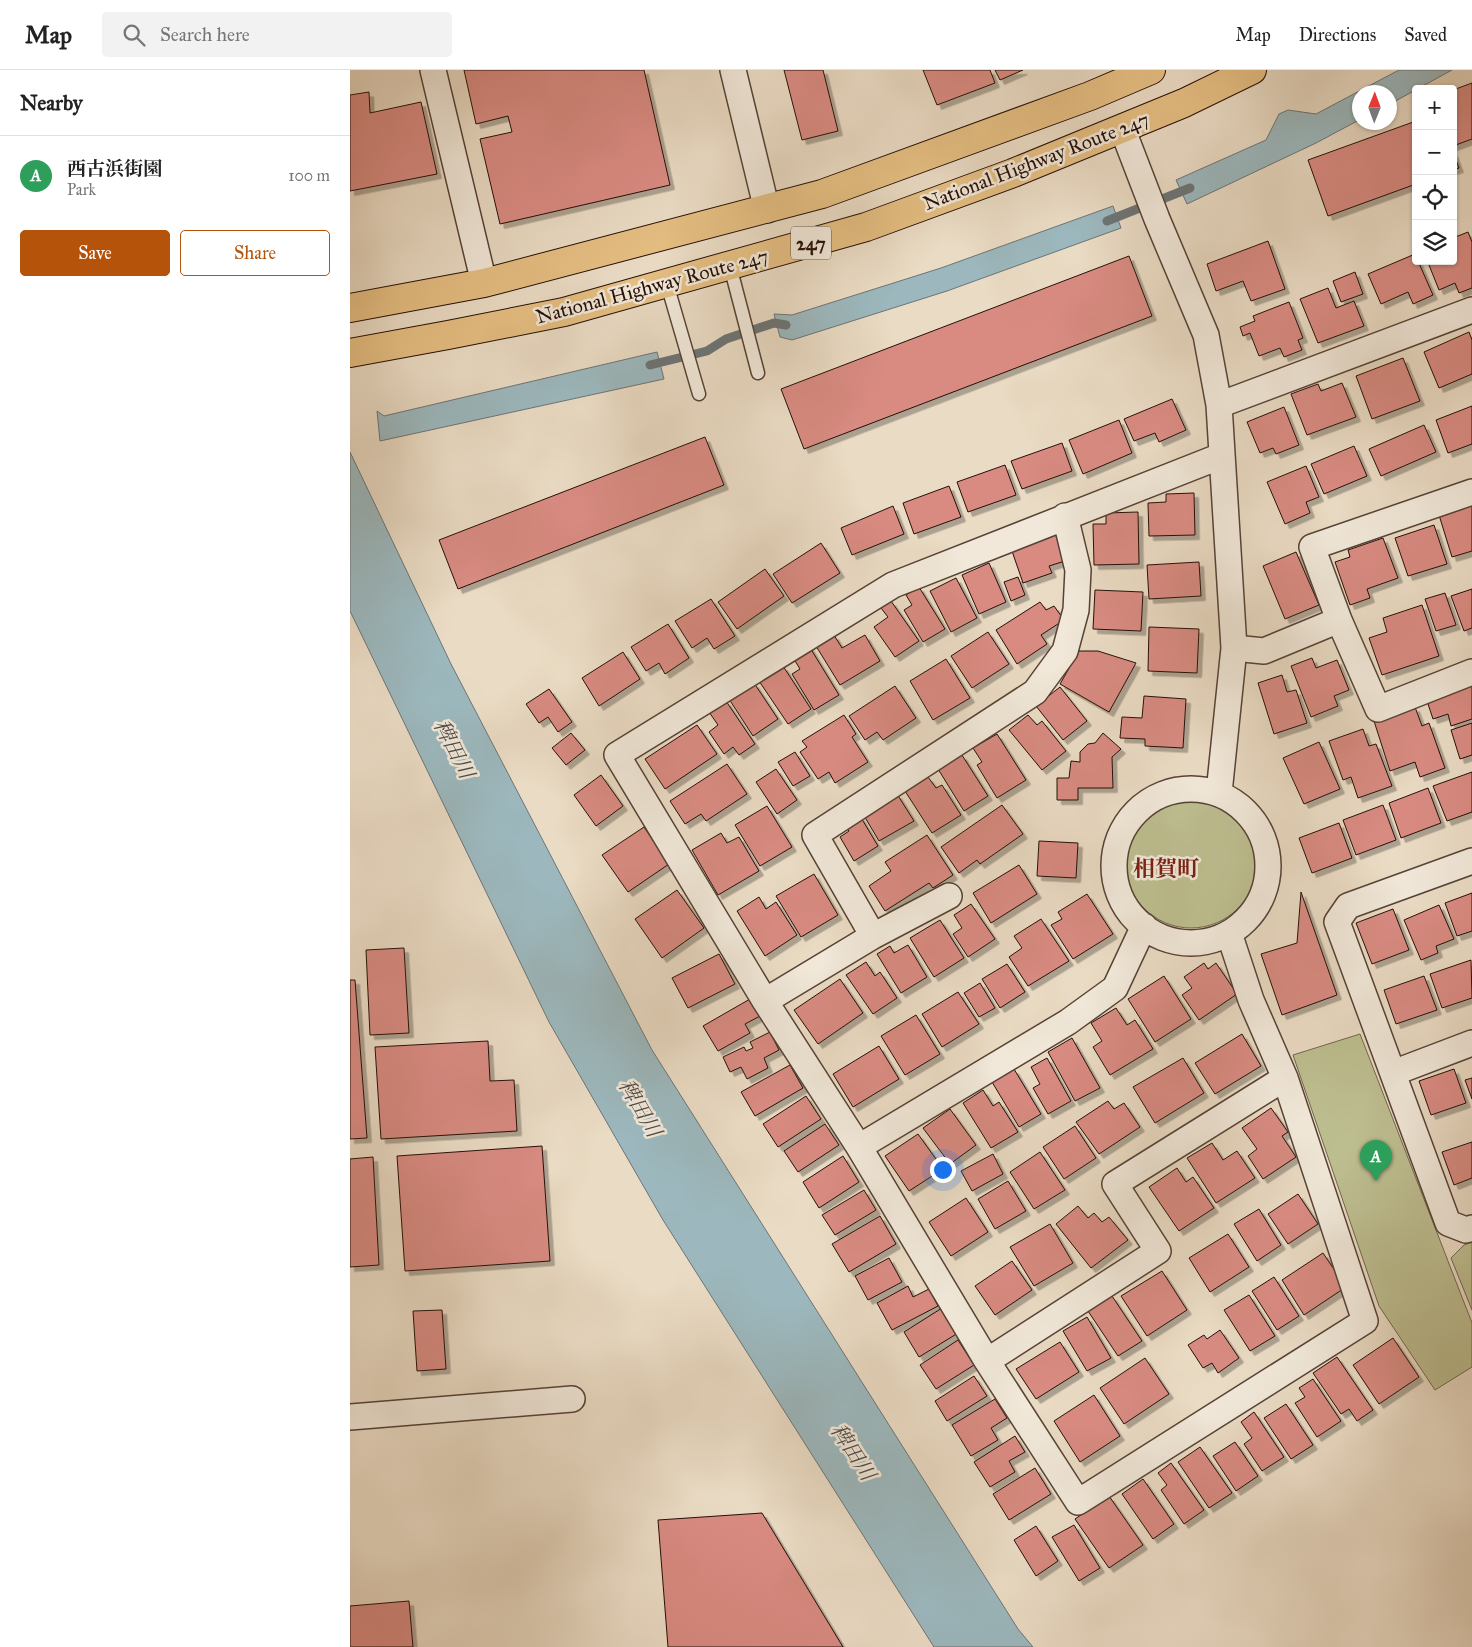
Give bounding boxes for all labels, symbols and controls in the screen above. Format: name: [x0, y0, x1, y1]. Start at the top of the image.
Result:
search box: [102, 12, 452, 57]
text: Map: [25, 20, 72, 50]
icon: search: [120, 21, 148, 49]
text: Search here: [160, 23, 250, 46]
text: Map: [1235, 24, 1271, 46]
text: Directions: [1299, 24, 1376, 46]
text: Saved: [1404, 24, 1447, 46]
north arrow: [1352, 85, 1397, 130]
map controls: [1412, 85, 1457, 265]
button: +: [1412, 85, 1457, 130]
text: Nearby: [20, 90, 83, 116]
street label: National Highway Route 247: [920, 107, 1153, 216]
button: −: [1412, 130, 1457, 175]
text: 西古浜街園: [67, 157, 162, 180]
text: A: [31, 166, 41, 185]
text: 100 m: [288, 166, 330, 185]
button: locate: [1412, 175, 1457, 220]
text: Park: [67, 180, 96, 199]
button: layers: [1412, 220, 1457, 265]
road number: 247: [791, 226, 831, 260]
button: Save: [20, 230, 170, 276]
button: Share: [180, 230, 330, 276]
street label: National Highway Route 247: [533, 243, 771, 330]
water label: 稗田川: [428, 715, 481, 785]
district label: 相賀町: [1133, 855, 1199, 882]
water label: 稗田川: [613, 1074, 668, 1144]
pin: A: [1360, 1140, 1392, 1181]
your location: [930, 1157, 956, 1183]
water label: 稗田川: [825, 1419, 882, 1487]

